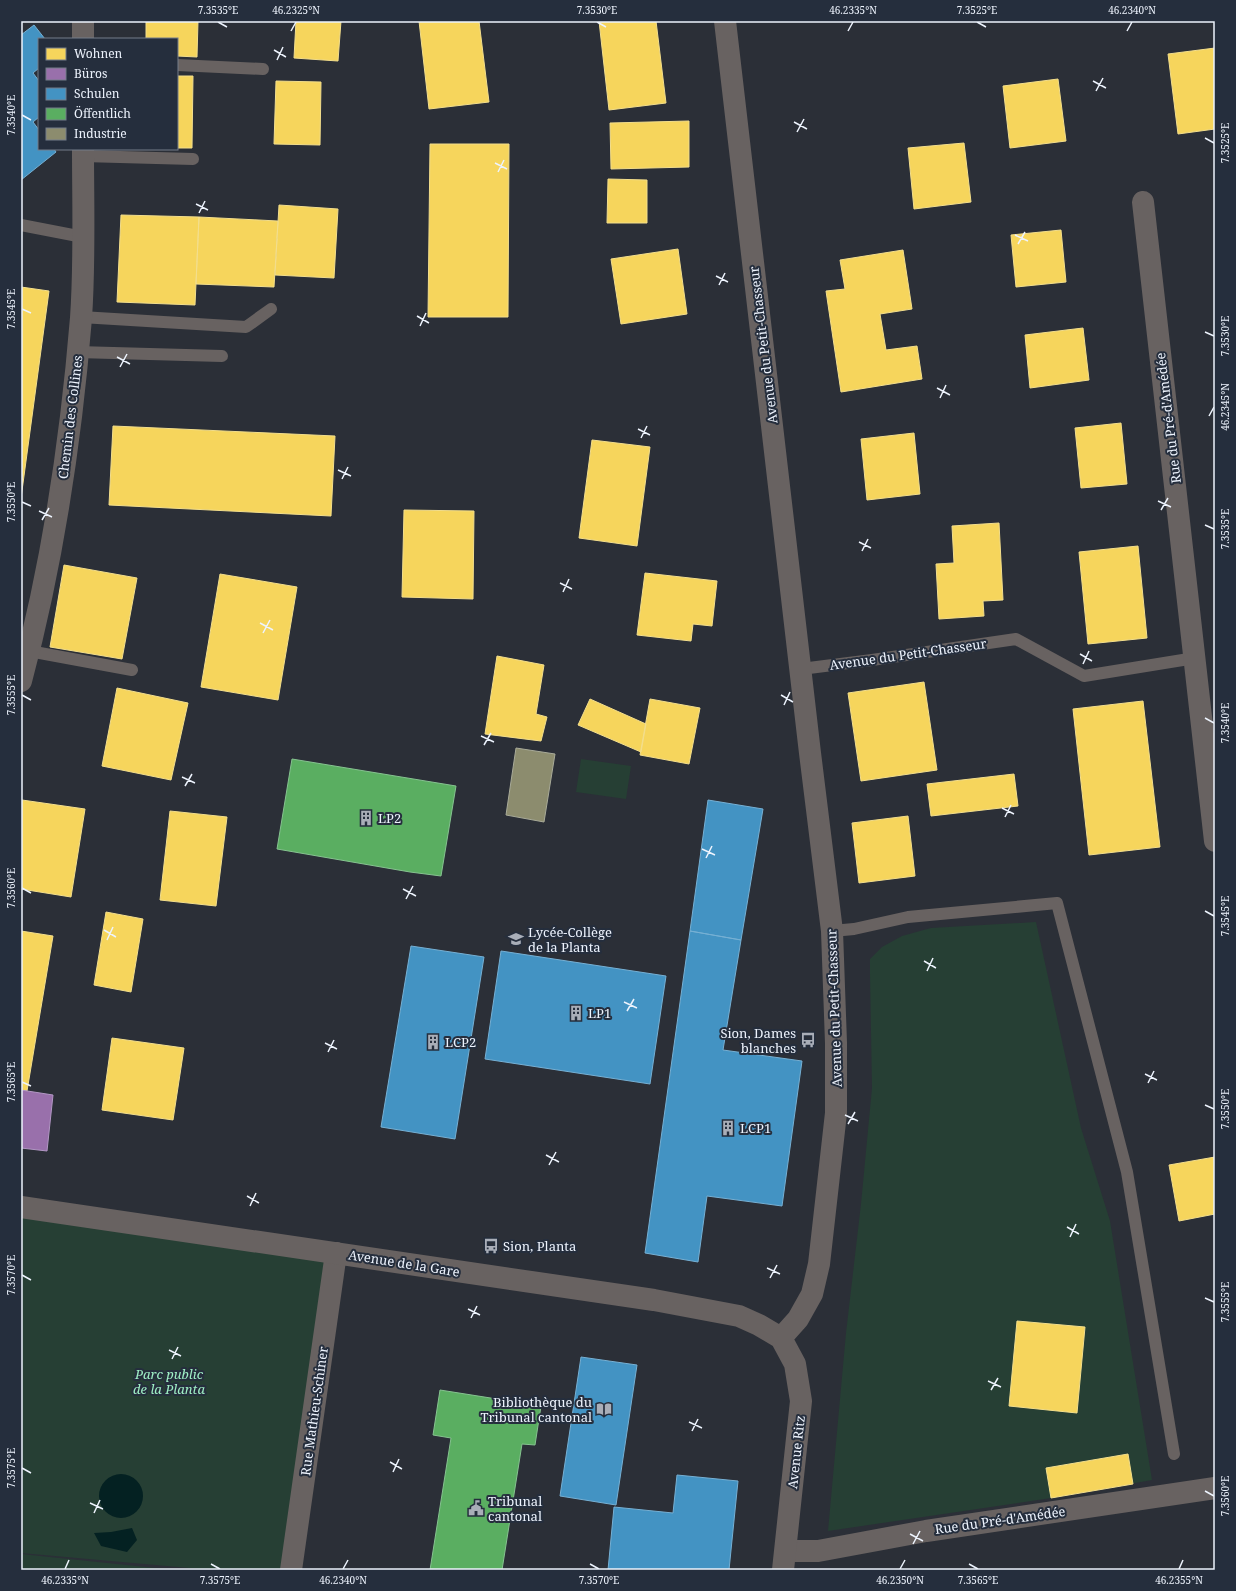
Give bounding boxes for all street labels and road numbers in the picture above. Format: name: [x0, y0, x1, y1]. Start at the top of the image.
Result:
street label: Avenue du Petit-Chasseur: [744, 265, 782, 425]
street label: Rue du Pré-d'Amédée: [1151, 351, 1185, 485]
street label: Chemin des Collines: [53, 354, 87, 480]
street label: Avenue du Petit-Chasseur: [828, 634, 988, 674]
street label: Avenue du Petit-Chasseur: [822, 929, 846, 1087]
street label: Avenue de la Gare: [347, 1245, 461, 1281]
street label: Rue Mathieu-Schiner: [296, 1345, 332, 1477]
street label: Avenue Ritz: [783, 1414, 809, 1490]
street label: Rue du Pré-d'Amédée: [933, 1502, 1067, 1538]

